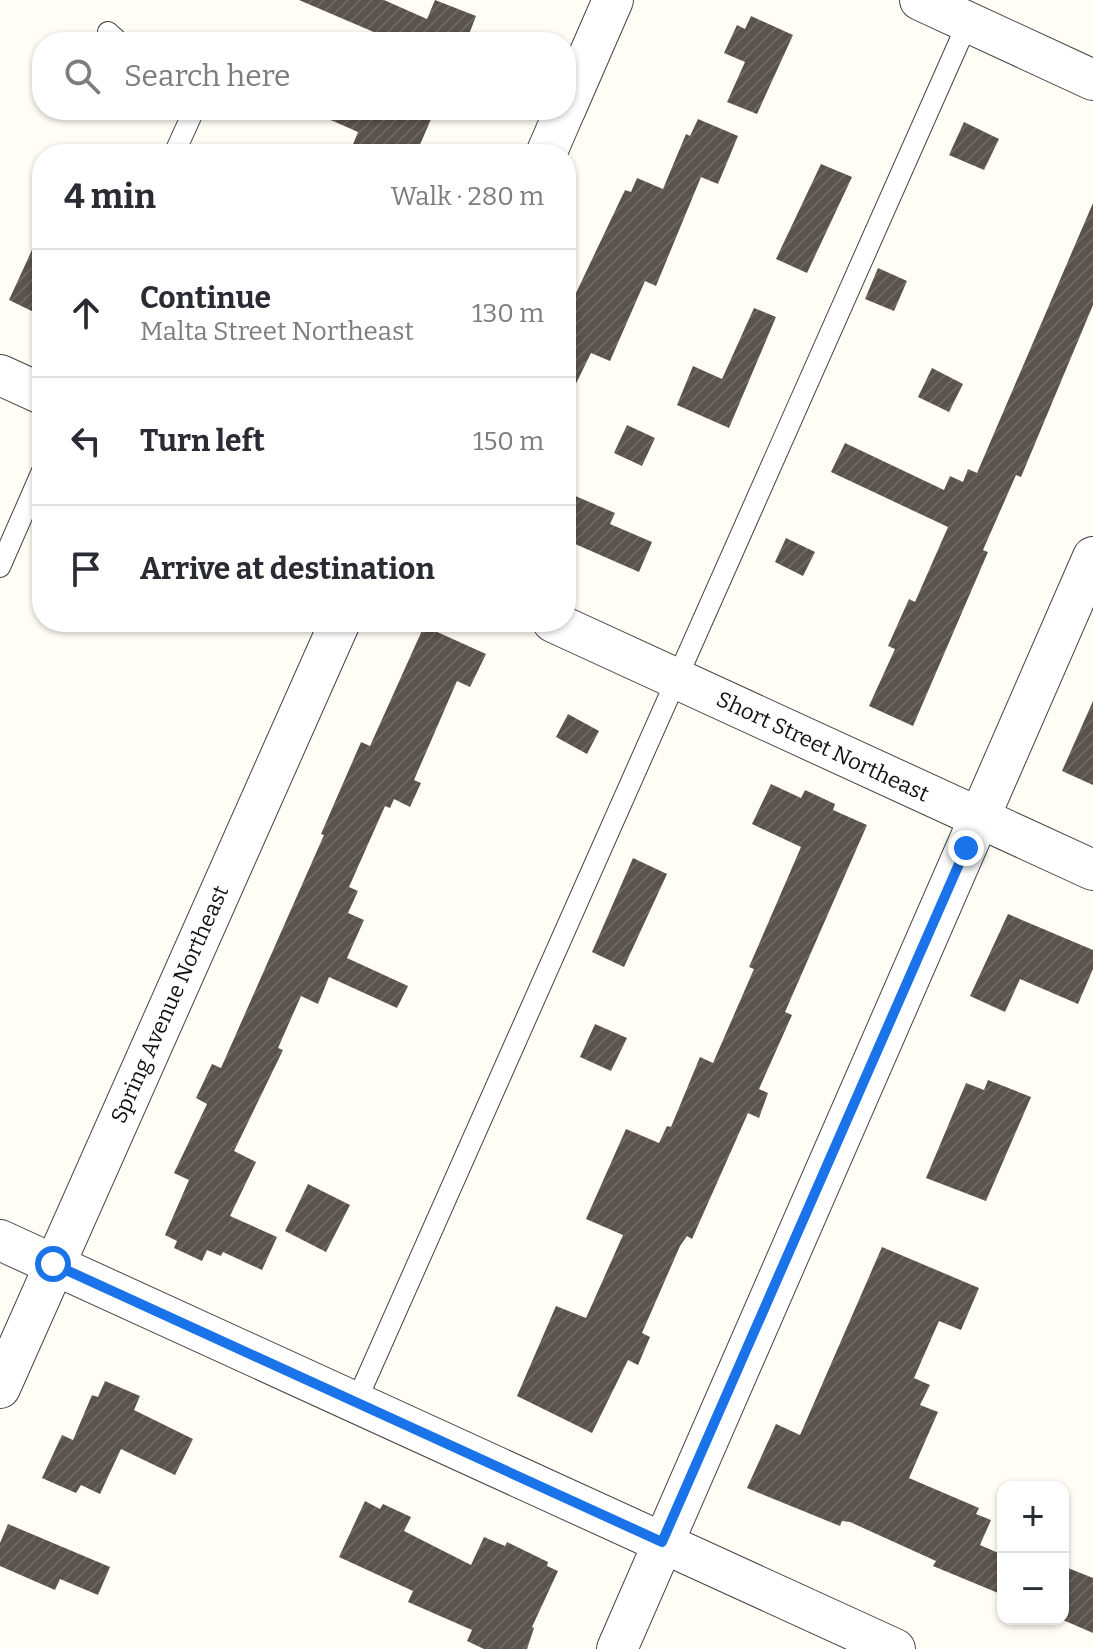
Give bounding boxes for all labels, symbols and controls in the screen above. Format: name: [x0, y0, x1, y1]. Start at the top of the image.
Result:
search box: [32, 32, 576, 120]
icon: search: [60, 54, 104, 98]
text: Search here: [124, 58, 291, 94]
text: 4 min: [64, 176, 156, 217]
text: Walk · 280 m: [391, 181, 544, 212]
text: Continue: [140, 280, 271, 316]
icon: ahead: [64, 291, 108, 335]
text: 130 m: [472, 298, 544, 329]
text: Malta Street Northeast: [140, 316, 414, 347]
icon: left: [64, 419, 108, 463]
text: Turn left: [140, 423, 265, 459]
text: 150 m: [473, 426, 544, 457]
icon: arrive: [64, 547, 108, 591]
text: Arrive at destination: [140, 551, 435, 587]
street label: Short Street Northeast: [712, 685, 933, 808]
route end: [948, 830, 984, 866]
street label: Spring Avenue Northeast: [105, 881, 234, 1127]
route start: [35, 1246, 71, 1282]
map controls: [997, 1481, 1069, 1625]
button: +: [997, 1481, 1069, 1553]
button: −: [997, 1553, 1069, 1625]

